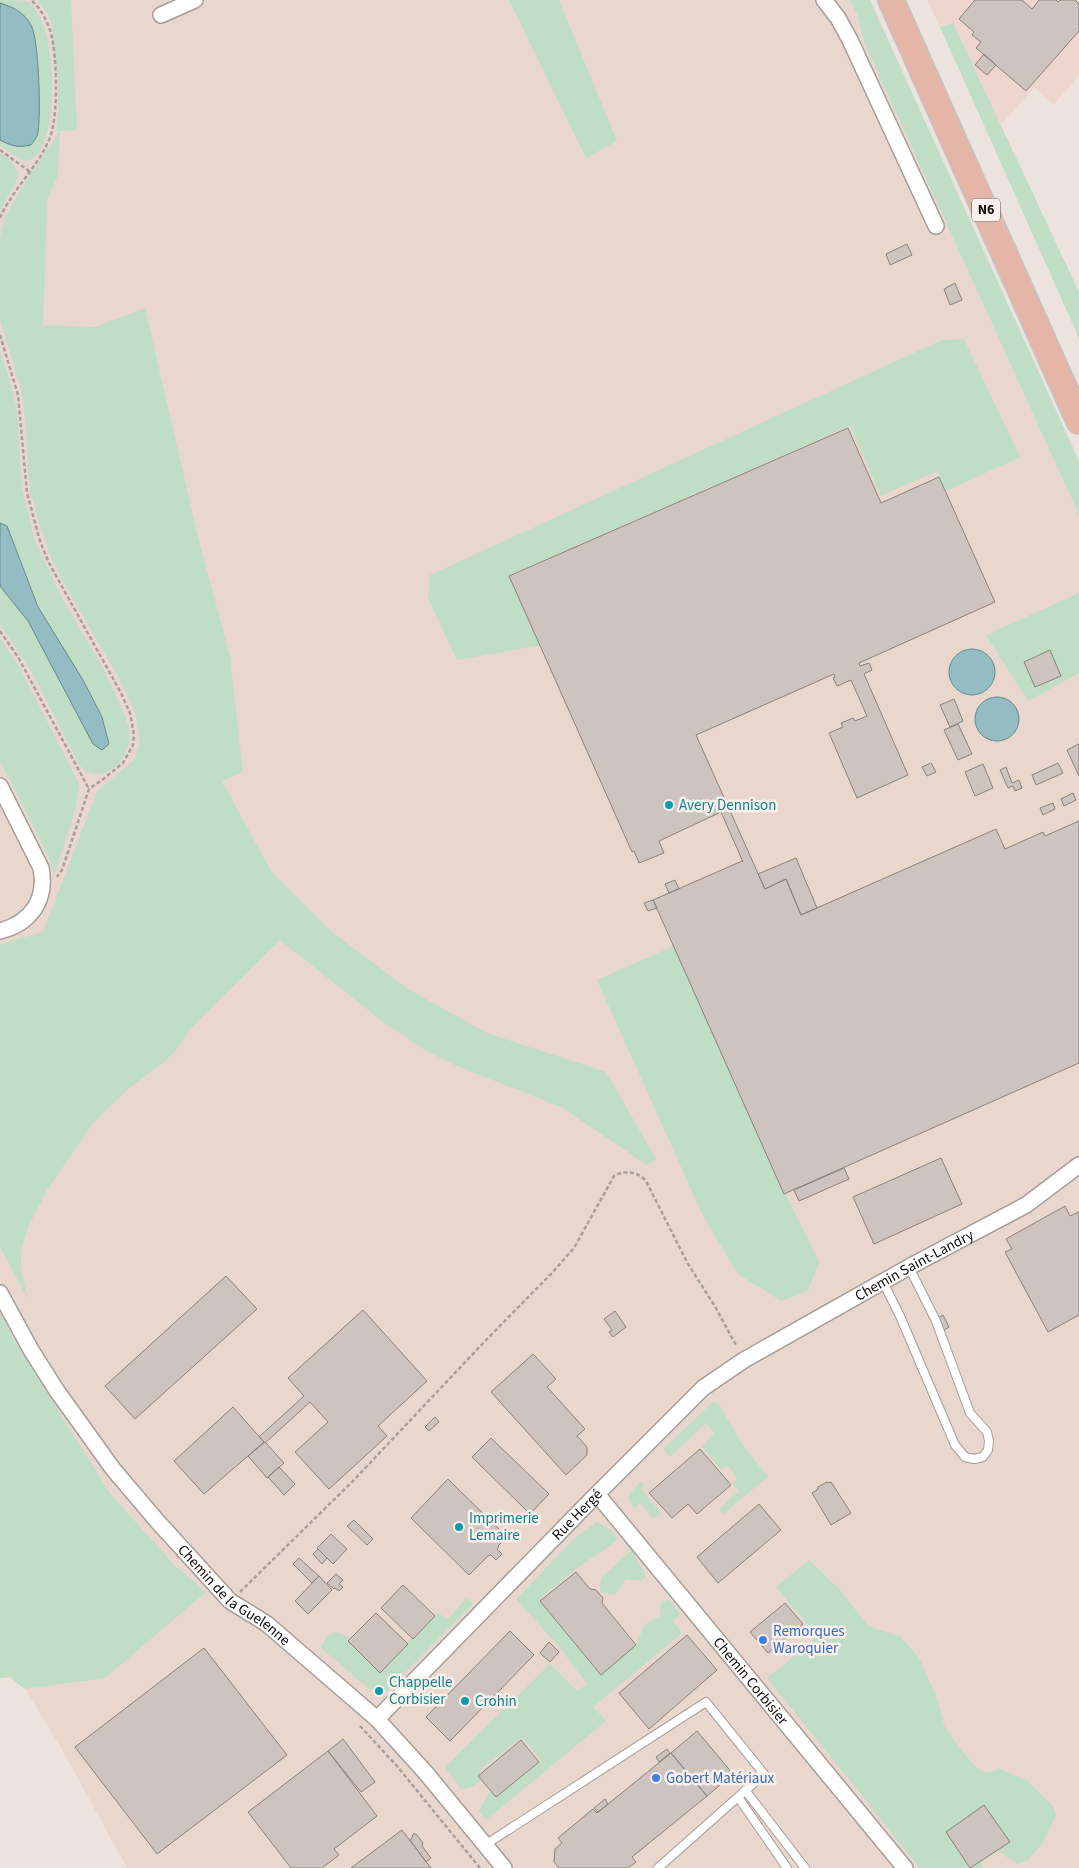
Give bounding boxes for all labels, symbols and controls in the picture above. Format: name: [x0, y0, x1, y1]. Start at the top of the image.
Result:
road number: N6: [972, 198, 1000, 222]
place label: Avery Dennison: [679, 795, 776, 816]
marker: Avery Dennison: [663, 799, 675, 811]
street label: Chemin Saint-Landry: [851, 1224, 977, 1306]
street label: Rue Hergé: [547, 1484, 607, 1545]
place label: Imprimerie Lemaire: [469, 1508, 539, 1546]
marker: Imprimerie Lemaire: [453, 1521, 465, 1533]
street label: Chemin de la Guelenne: [173, 1540, 295, 1650]
place label: Remorques Waroquier: [773, 1621, 845, 1659]
street label: Chemin Corbisier: [708, 1632, 794, 1730]
marker: Remorques Waroquier: [757, 1634, 769, 1646]
place label: Chappelle Corbisier: [389, 1672, 452, 1710]
marker: Chappelle Corbisier: [373, 1685, 385, 1697]
place label: Crohin: [475, 1691, 517, 1712]
marker: Crohin: [459, 1695, 471, 1707]
place label: Gobert Matériaux: [666, 1768, 775, 1789]
marker: Gobert Matériaux: [650, 1772, 662, 1784]

